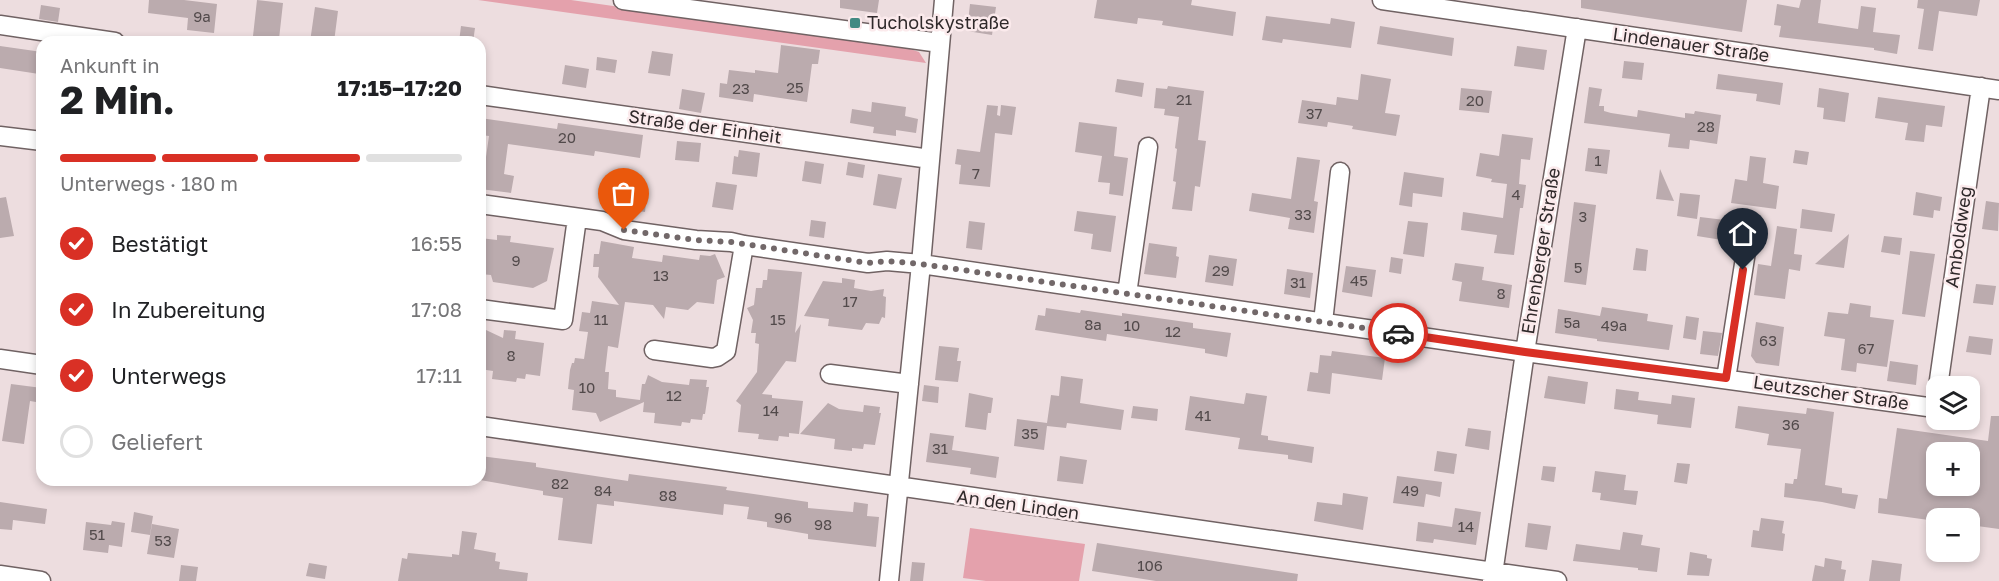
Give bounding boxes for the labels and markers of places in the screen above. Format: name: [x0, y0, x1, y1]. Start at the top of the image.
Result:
place label: Tucholskystraße: [867, 11, 1009, 33]
marker: Tucholskystraße: [848, 16, 862, 30]
pin: [598, 168, 649, 230]
pin: [1717, 208, 1768, 270]

